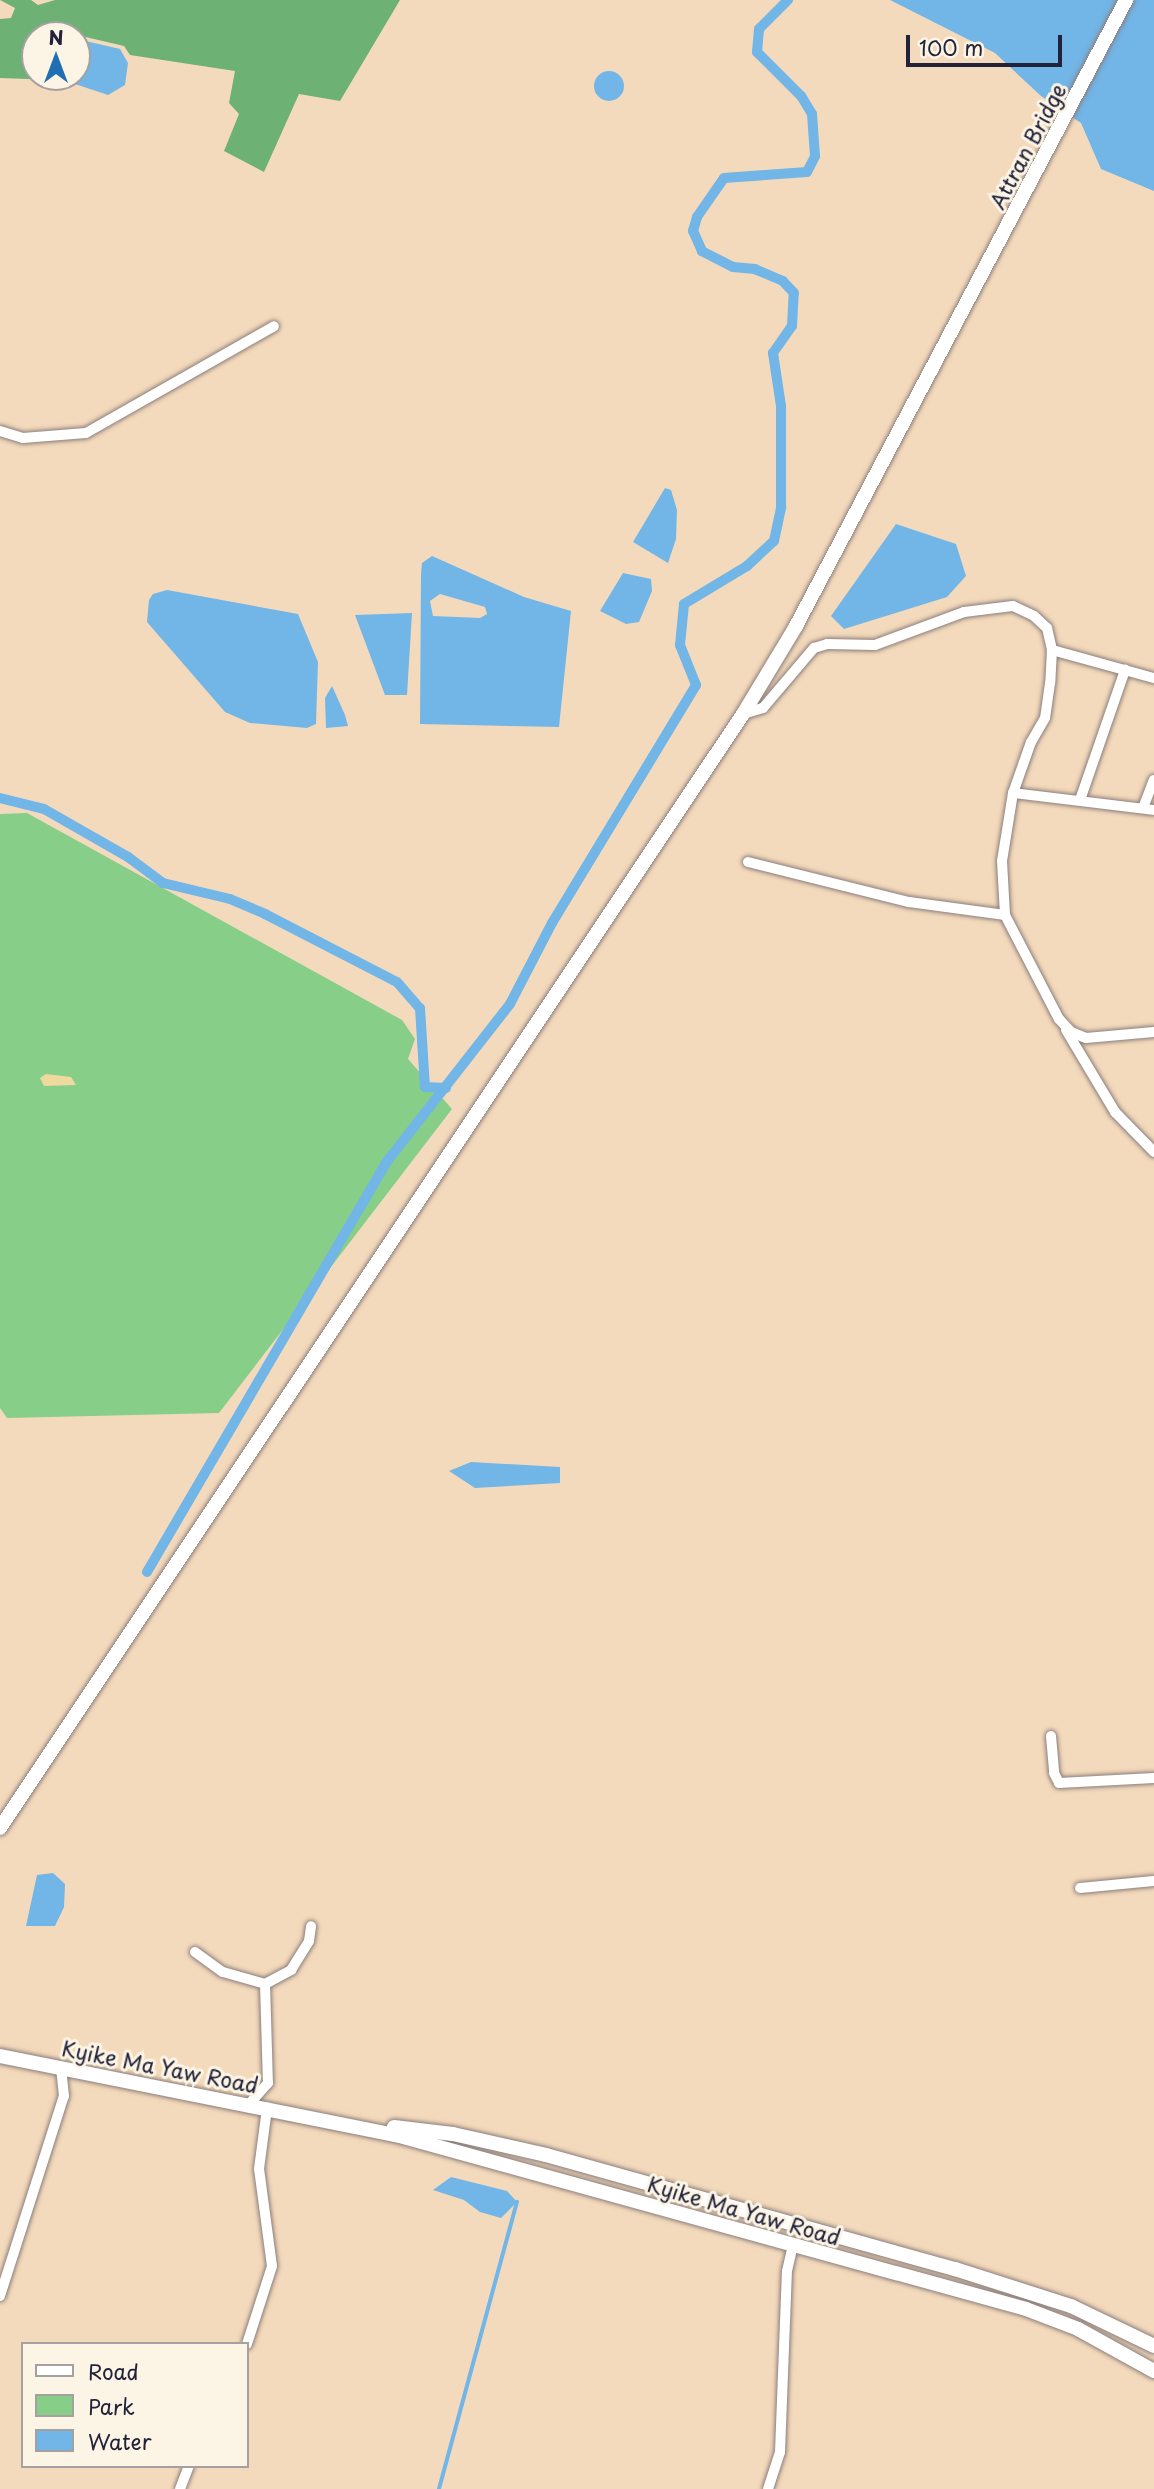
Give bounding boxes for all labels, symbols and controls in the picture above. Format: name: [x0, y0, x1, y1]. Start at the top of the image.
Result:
north arrow: [21, 21, 91, 91]
scale bar: [909, 21, 1065, 65]
text: N: [48, 23, 64, 51]
text: 100 m: [919, 31, 983, 63]
street label: Attran Bridge: [983, 79, 1071, 213]
street label: Kyike Ma Yaw Road: [60, 2035, 260, 2097]
street label: Kyike Ma Yaw Road: [645, 2170, 843, 2250]
legend: [21, 2342, 248, 2468]
text: Road: [88, 2355, 139, 2387]
text: Park: [88, 2390, 135, 2422]
text: Water: [88, 2425, 151, 2457]

